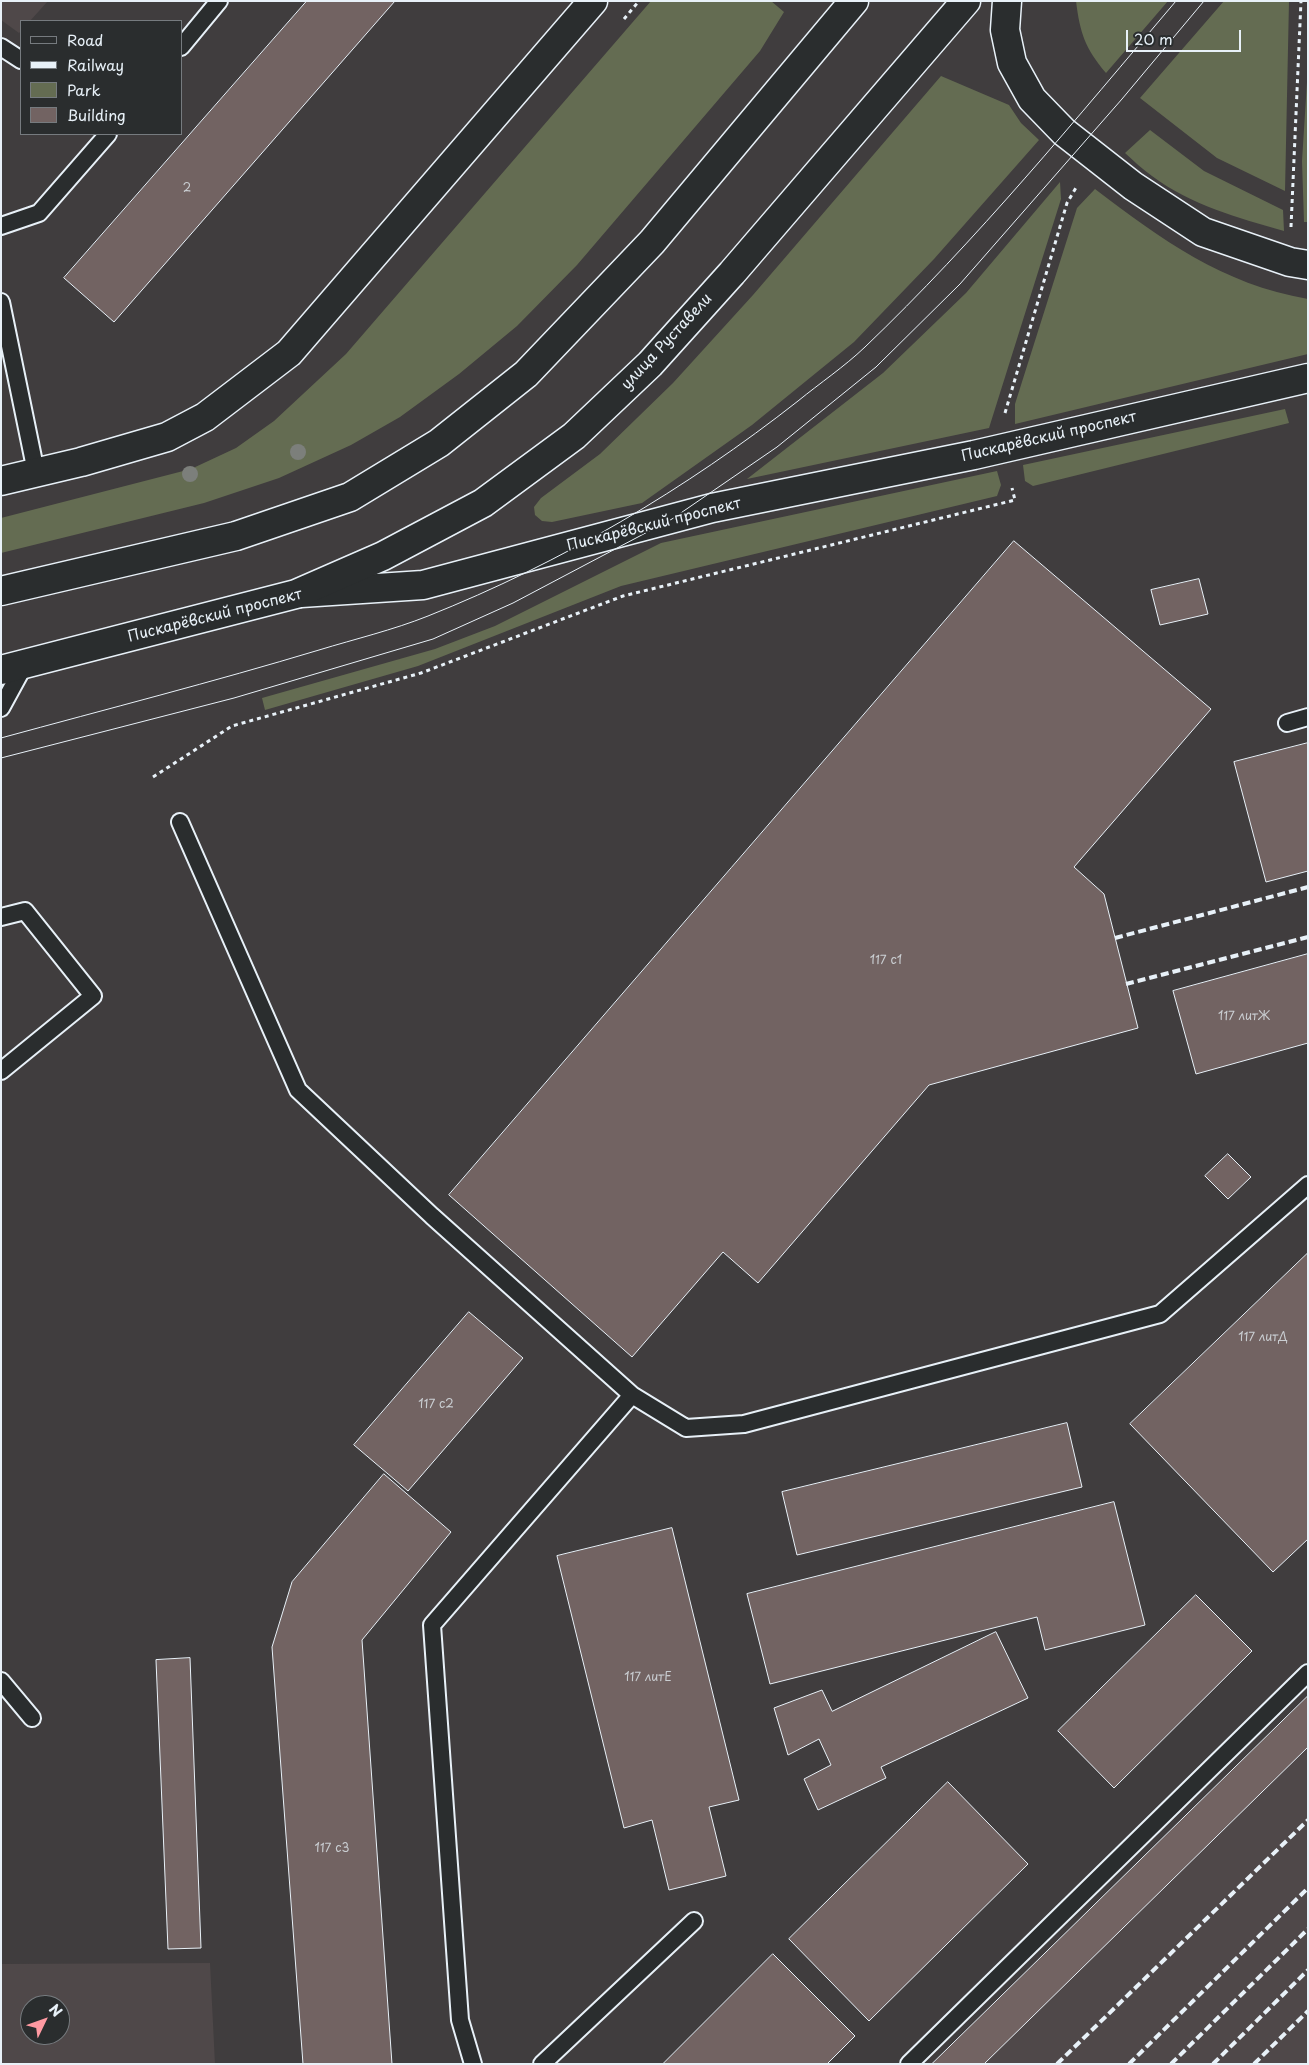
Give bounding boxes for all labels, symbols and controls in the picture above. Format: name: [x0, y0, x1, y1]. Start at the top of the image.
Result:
legend: [20, 20, 182, 135]
scale bar: [1129, 20, 1244, 52]
text: 20 m: [1134, 27, 1173, 50]
text: Road: [67, 28, 103, 51]
text: Railway: [67, 53, 124, 76]
text: Park: [67, 78, 101, 101]
text: Building: [67, 103, 126, 126]
house number: 2: [183, 182, 191, 196]
street label: улица Руставели: [618, 290, 716, 394]
street label: Пискарёвский проспект: [960, 408, 1138, 466]
street label: Пискарёвский проспект: [565, 495, 743, 555]
street label: Пискарёвский проспект: [126, 586, 304, 646]
house number: 117 с1: [870, 954, 902, 968]
house number: 117 литЖ: [1218, 1010, 1270, 1024]
house number: 117 литД: [1238, 1331, 1288, 1345]
house number: 117 с2: [418, 1398, 454, 1412]
house number: 117 литЕ: [624, 1671, 672, 1685]
house number: 117 с3: [315, 1842, 349, 1856]
north arrow: [20, 1995, 70, 2045]
text: N: [44, 1999, 67, 2021]

